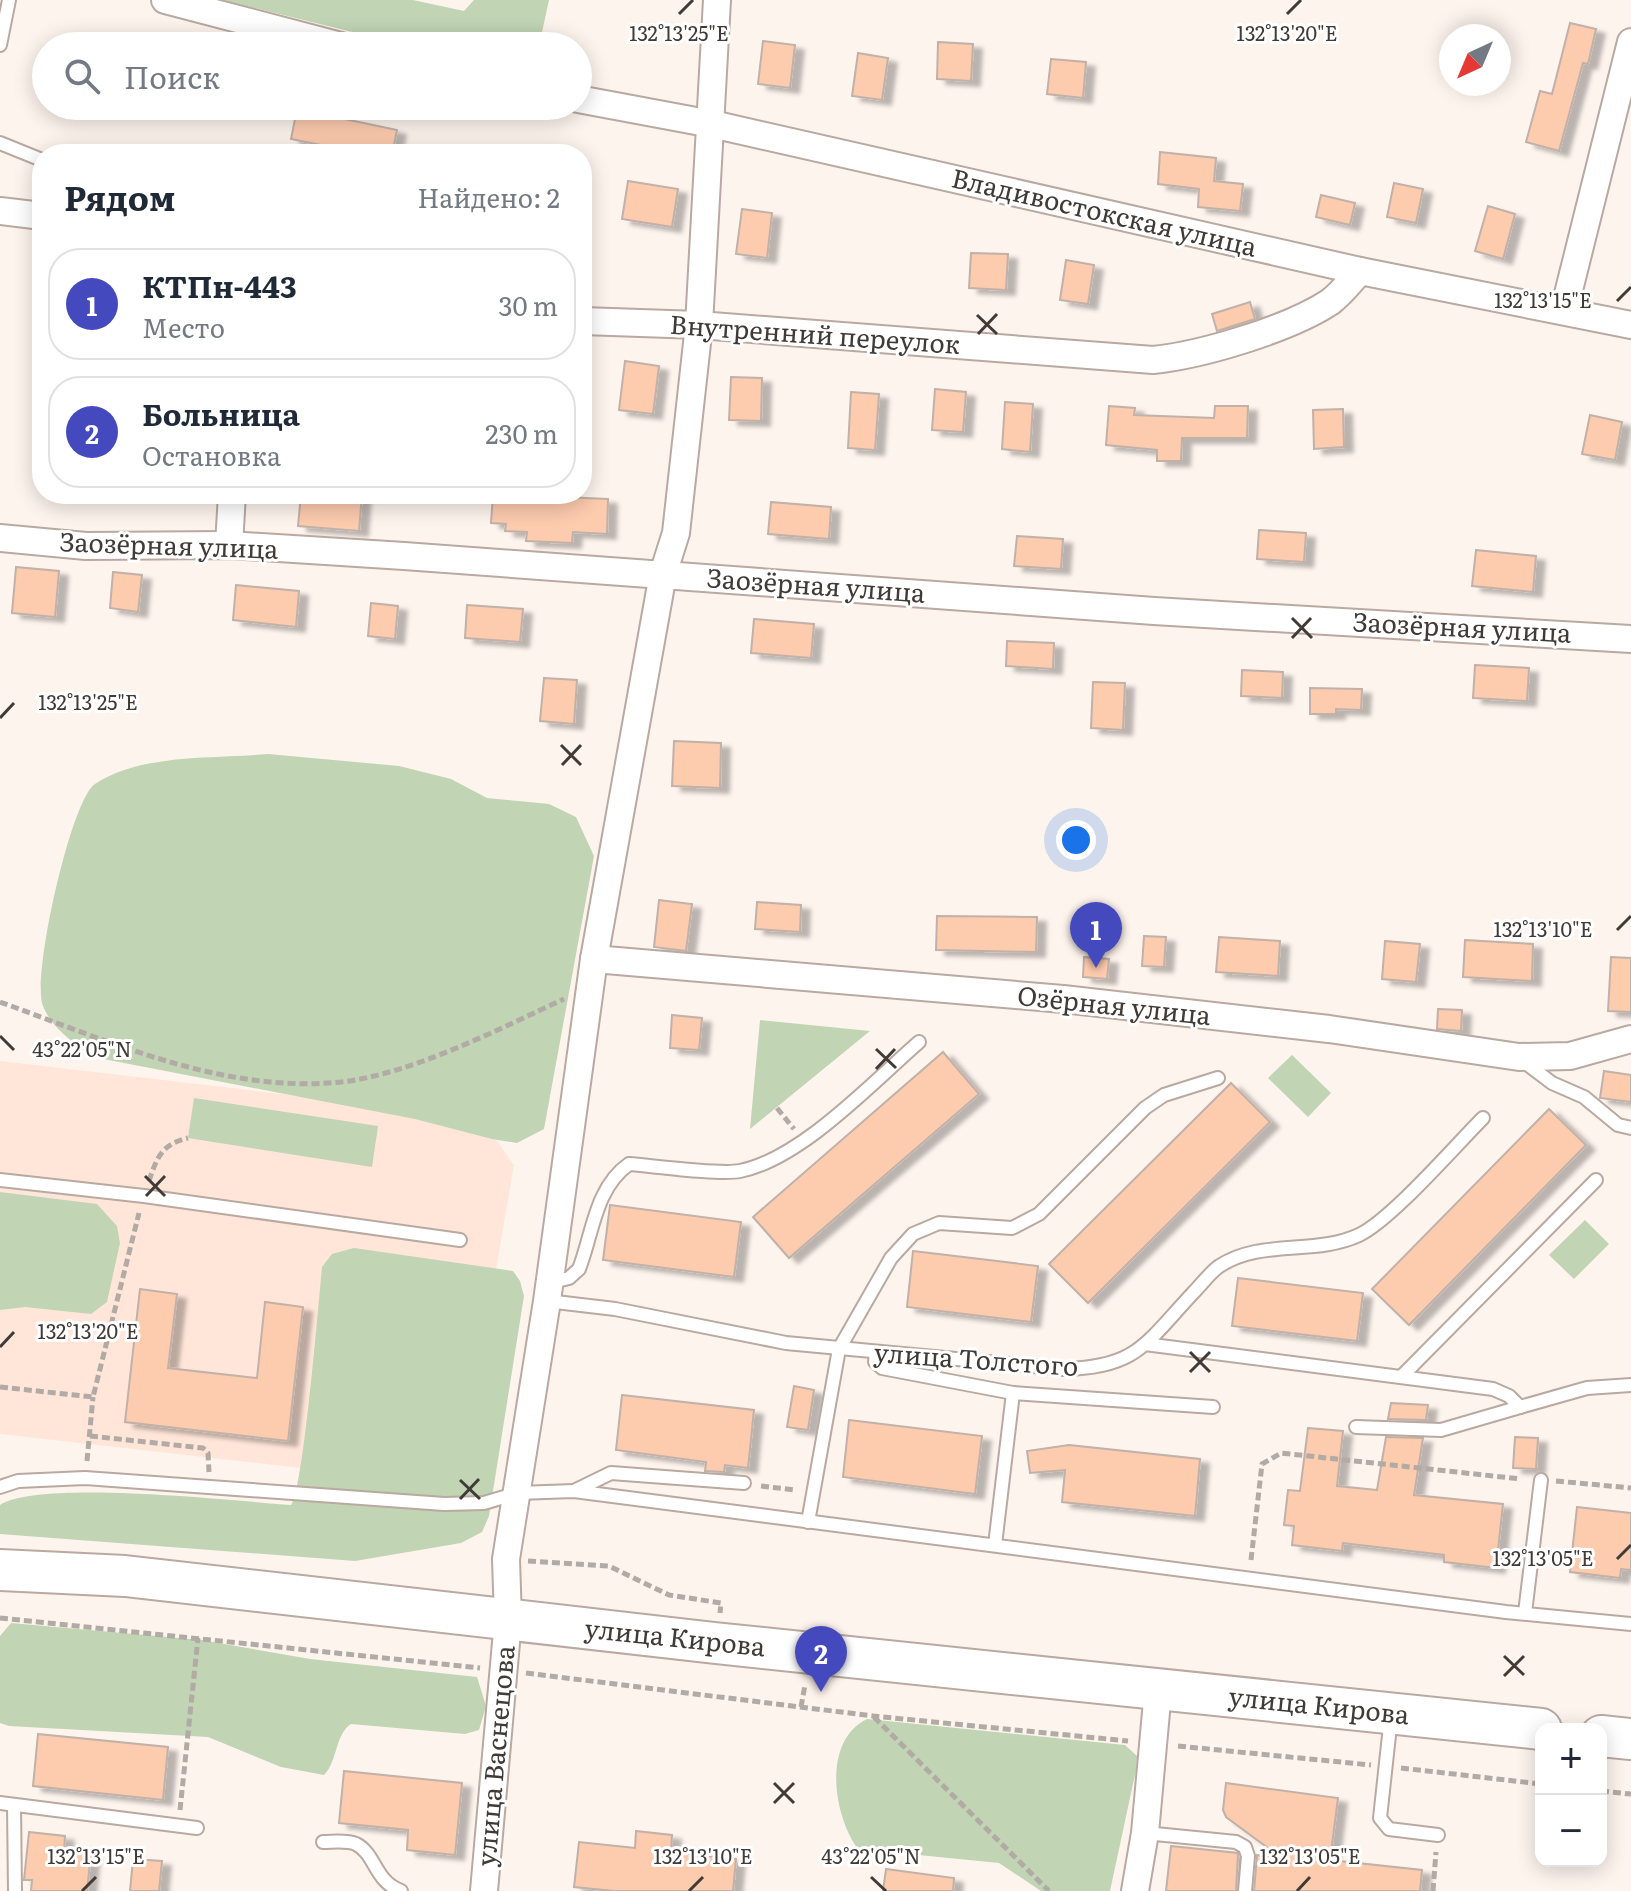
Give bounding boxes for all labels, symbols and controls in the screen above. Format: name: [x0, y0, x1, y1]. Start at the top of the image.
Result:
text: 132°13'25"E: [629, 17, 729, 47]
text: 132°13'20"E: [1237, 17, 1337, 47]
north arrow: [1439, 24, 1511, 96]
search box: [32, 32, 592, 120]
icon: search: [60, 54, 104, 98]
text: Поиск: [124, 54, 220, 98]
street label: Владивостокская улица: [948, 156, 1261, 265]
text: Рядом: [64, 171, 176, 221]
text: Найдено: 2: [417, 177, 560, 216]
text: КТПн-443: [142, 263, 297, 307]
text: 132°13'15"E: [1494, 284, 1592, 314]
text: 1: [87, 285, 97, 324]
text: 30 m: [498, 285, 558, 324]
street label: Внутренний переулок: [669, 303, 962, 362]
text: Место: [142, 307, 225, 346]
text: Больница: [142, 391, 300, 435]
text: 2: [85, 413, 99, 452]
text: 230 m: [485, 413, 558, 452]
text: Остановка: [142, 435, 281, 474]
street label: Заозёрная улица: [59, 520, 279, 567]
street label: Заозёрная улица: [706, 556, 927, 611]
street label: Заозёрная улица: [1352, 600, 1572, 651]
text: 132°13'25"E: [38, 686, 138, 716]
your location: [1056, 820, 1096, 860]
pin: 1: [1070, 902, 1122, 968]
text: 132°13'10"E: [1494, 913, 1592, 943]
street label: Озёрная улица: [1016, 974, 1213, 1033]
text: 43°22'05"N: [32, 1033, 132, 1063]
text: 132°13'20"E: [38, 1315, 138, 1345]
street label: улица Толстого: [873, 1331, 1080, 1384]
text: 132°13'05"E: [1493, 1542, 1593, 1572]
street label: улица Кирова: [583, 1607, 768, 1664]
pin: 2: [795, 1626, 847, 1692]
street label: улица Васнецова: [464, 1644, 523, 1868]
street label: улица Кирова: [1227, 1675, 1412, 1732]
map controls: [1535, 1723, 1607, 1867]
button: +: [1535, 1723, 1607, 1795]
button: −: [1535, 1795, 1607, 1867]
text: 132°13'15"E: [47, 1840, 145, 1870]
text: 132°13'10"E: [654, 1840, 752, 1870]
text: 43°22'05"N: [821, 1840, 921, 1870]
text: 132°13'05"E: [1260, 1840, 1360, 1870]

